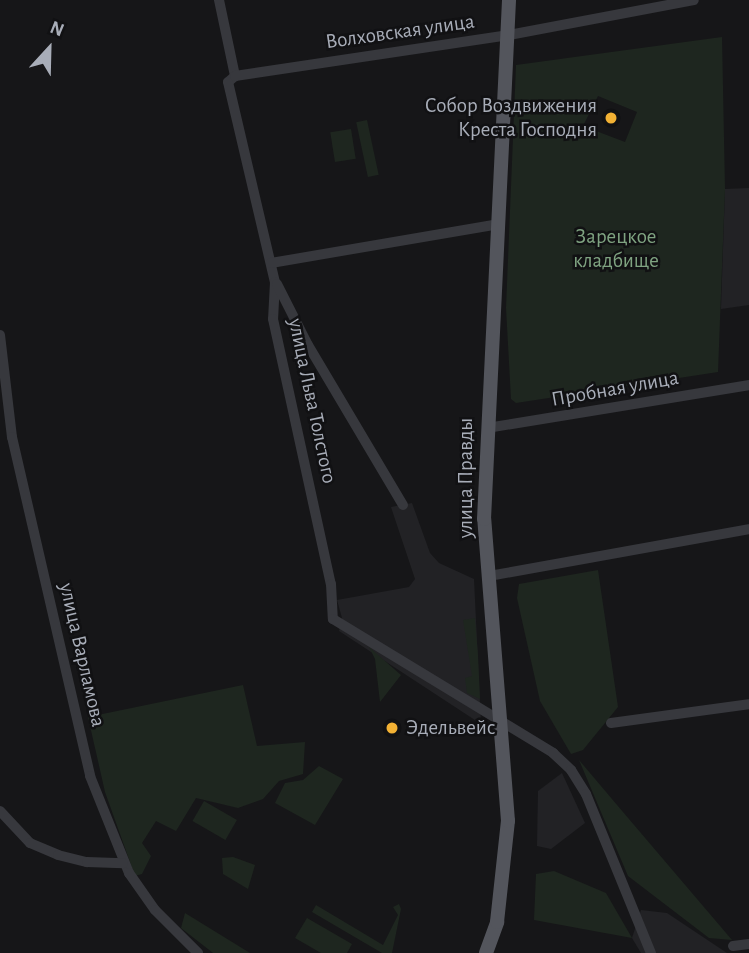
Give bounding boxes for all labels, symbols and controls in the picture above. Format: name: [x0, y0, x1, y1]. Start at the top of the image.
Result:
street label: Волховская улица: [324, 9, 476, 55]
north arrow: [14, 14, 84, 84]
text: N: [47, 18, 67, 40]
place label: Собор Воздвижения Креста Господня: [425, 93, 597, 143]
marker: Собор Воздвижения Креста Господня: [603, 110, 619, 126]
park label: Зарецкое кладбище: [573, 224, 659, 274]
street label: улица Льва Толстого: [282, 316, 342, 486]
street label: Пробная улица: [549, 365, 681, 413]
street label: улица Правды: [453, 418, 479, 538]
street label: улица Варламова: [53, 581, 111, 729]
place label: Эдельвейс: [406, 715, 495, 741]
marker: Эдельвейс: [384, 720, 400, 736]

